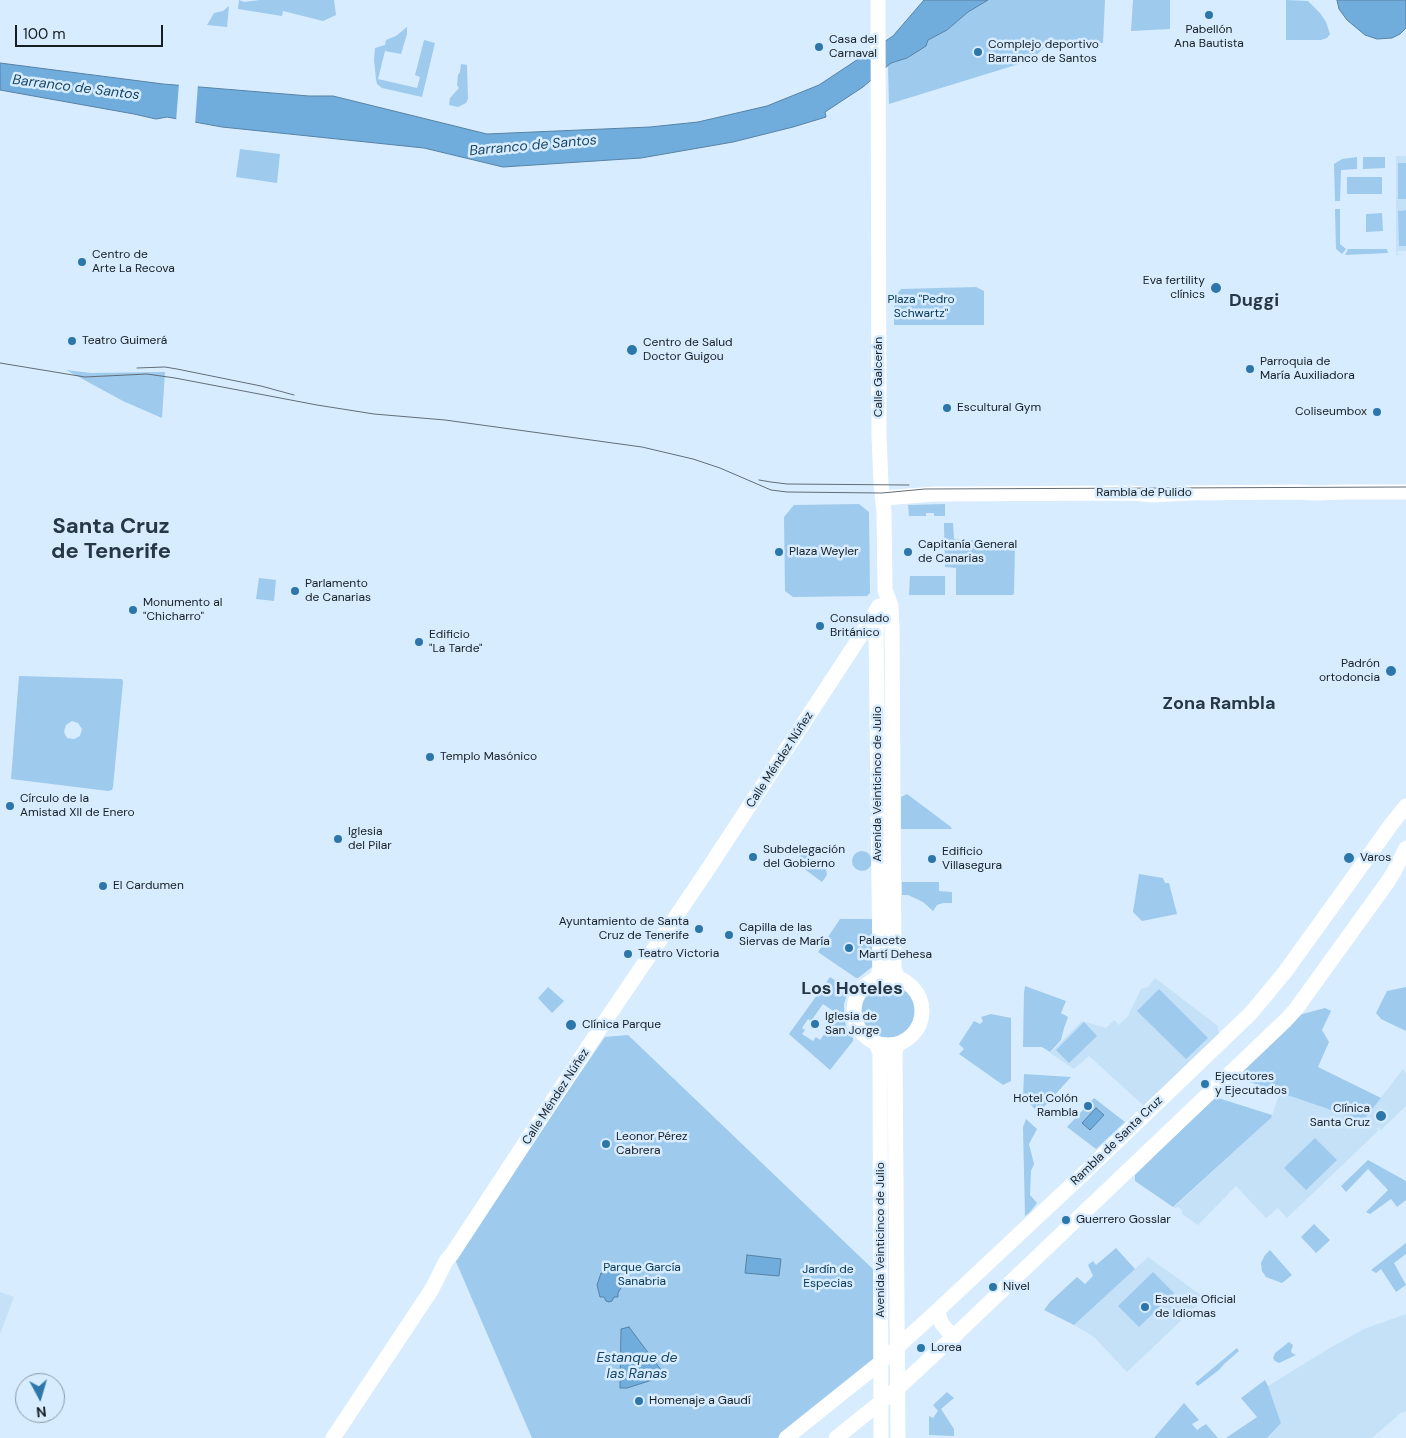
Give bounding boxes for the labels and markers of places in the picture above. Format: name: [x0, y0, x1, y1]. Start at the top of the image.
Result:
marker: Pabellón Ana Bautista: [1203, 9, 1215, 21]
place label: Pabellón Ana Bautista: [1174, 23, 1244, 51]
place label: Casa del Carnaval: [829, 33, 877, 61]
place label: Complejo deportivo Barranco de Santos: [988, 38, 1099, 66]
marker: Casa del Carnaval: [813, 41, 825, 53]
marker: Complejo deportivo Barranco de Santos: [972, 46, 984, 58]
place label: Centro de Arte La Recova: [92, 248, 175, 276]
marker: Centro de Arte La Recova: [76, 256, 88, 268]
place label: Eva fertility clínics: [1143, 274, 1205, 302]
marker: Eva fertility clínics: [1209, 281, 1223, 295]
place label: Teatro Guimerá: [82, 334, 167, 348]
marker: Teatro Guimerá: [66, 335, 78, 347]
place label: Centro de Salud Doctor Guigou: [643, 336, 733, 364]
marker: Centro de Salud Doctor Guigou: [625, 343, 639, 357]
place label: Parroquia de María Auxiliadora: [1260, 355, 1355, 383]
marker: Parroquia de María Auxiliadora: [1244, 363, 1256, 375]
place label: Escultural Gym: [957, 401, 1041, 415]
marker: Escultural Gym: [941, 402, 953, 414]
place label: Coliseumbox: [1295, 405, 1367, 419]
marker: Coliseumbox: [1371, 406, 1383, 418]
place label: Capitanía General de Canarias: [918, 538, 1017, 566]
place label: Plaza Weyler: [789, 545, 859, 559]
marker: Plaza Weyler: [773, 546, 785, 558]
marker: Capitanía General de Canarias: [902, 546, 914, 558]
place label: Parlamento de Canarias: [305, 577, 371, 605]
marker: Parlamento de Canarias: [289, 585, 301, 597]
place label: Monumento al "Chicharro": [143, 596, 222, 624]
marker: Monumento al "Chicharro": [127, 604, 139, 616]
place label: Consulado Británico: [830, 612, 889, 640]
marker: Consulado Británico: [814, 620, 826, 632]
place label: Edificio "La Tarde": [429, 628, 482, 656]
marker: Edificio "La Tarde": [413, 636, 425, 648]
place label: Padrón ortodoncia: [1319, 657, 1380, 685]
marker: Padrón ortodoncia: [1384, 664, 1398, 678]
place label: Templo Masónico: [440, 750, 537, 764]
marker: Templo Masónico: [424, 751, 436, 763]
place label: Círculo de la Amistad XII de Enero: [20, 792, 135, 820]
marker: Círculo de la Amistad XII de Enero: [4, 800, 16, 812]
place label: Iglesia del Pilar: [348, 825, 392, 853]
marker: Iglesia del Pilar: [332, 833, 344, 845]
place label: Subdelegación del Gobierno: [763, 843, 845, 871]
place label: Edificio Villasegura: [942, 845, 1002, 873]
marker: Subdelegación del Gobierno: [747, 851, 759, 863]
marker: Varos: [1342, 851, 1356, 865]
place label: Varos: [1360, 851, 1391, 865]
marker: Edificio Villasegura: [926, 853, 938, 865]
place label: El Cardumen: [113, 879, 184, 893]
marker: El Cardumen: [97, 880, 109, 892]
place label: Ayuntamiento de Santa Cruz de Tenerife: [559, 915, 689, 943]
place label: Capilla de las Siervas de María: [739, 921, 830, 949]
marker: Ayuntamiento de Santa Cruz de Tenerife: [693, 923, 705, 935]
marker: Capilla de las Siervas de María: [723, 929, 735, 941]
place label: Palacete Martí Dehesa: [859, 934, 932, 962]
marker: Palacete Martí Dehesa: [843, 942, 855, 954]
place label: Teatro Victoria: [638, 947, 719, 961]
marker: Teatro Victoria: [622, 948, 634, 960]
place label: Iglesia de San Jorge: [825, 1010, 879, 1038]
marker: Clínica Parque: [564, 1018, 578, 1032]
place label: Clínica Parque: [582, 1018, 661, 1032]
marker: Iglesia de San Jorge: [809, 1018, 821, 1030]
place label: Ejecutores y Ejecutados: [1215, 1070, 1287, 1098]
marker: Ejecutores y Ejecutados: [1199, 1078, 1211, 1090]
place label: Hotel Colón Rambla: [1013, 1092, 1078, 1120]
marker: Hotel Colón Rambla: [1082, 1100, 1094, 1112]
place label: Clínica Santa Cruz: [1310, 1102, 1370, 1130]
marker: Clínica Santa Cruz: [1374, 1109, 1388, 1123]
place label: Leonor Pérez Cabrera: [616, 1130, 688, 1158]
marker: Leonor Pérez Cabrera: [600, 1138, 612, 1150]
place label: Guerrero Gosslar: [1076, 1213, 1171, 1227]
marker: Guerrero Gosslar: [1060, 1214, 1072, 1226]
place label: Nivel: [1003, 1280, 1030, 1294]
marker: Nivel: [987, 1281, 999, 1293]
place label: Escuela Oficial de Idiomas: [1155, 1293, 1236, 1321]
marker: Escuela Oficial de Idiomas: [1139, 1301, 1151, 1313]
place label: Lorea: [931, 1341, 962, 1355]
marker: Lorea: [915, 1342, 927, 1354]
place label: Homenaje a Gaudí: [649, 1394, 751, 1408]
marker: Homenaje a Gaudí: [633, 1395, 645, 1407]

